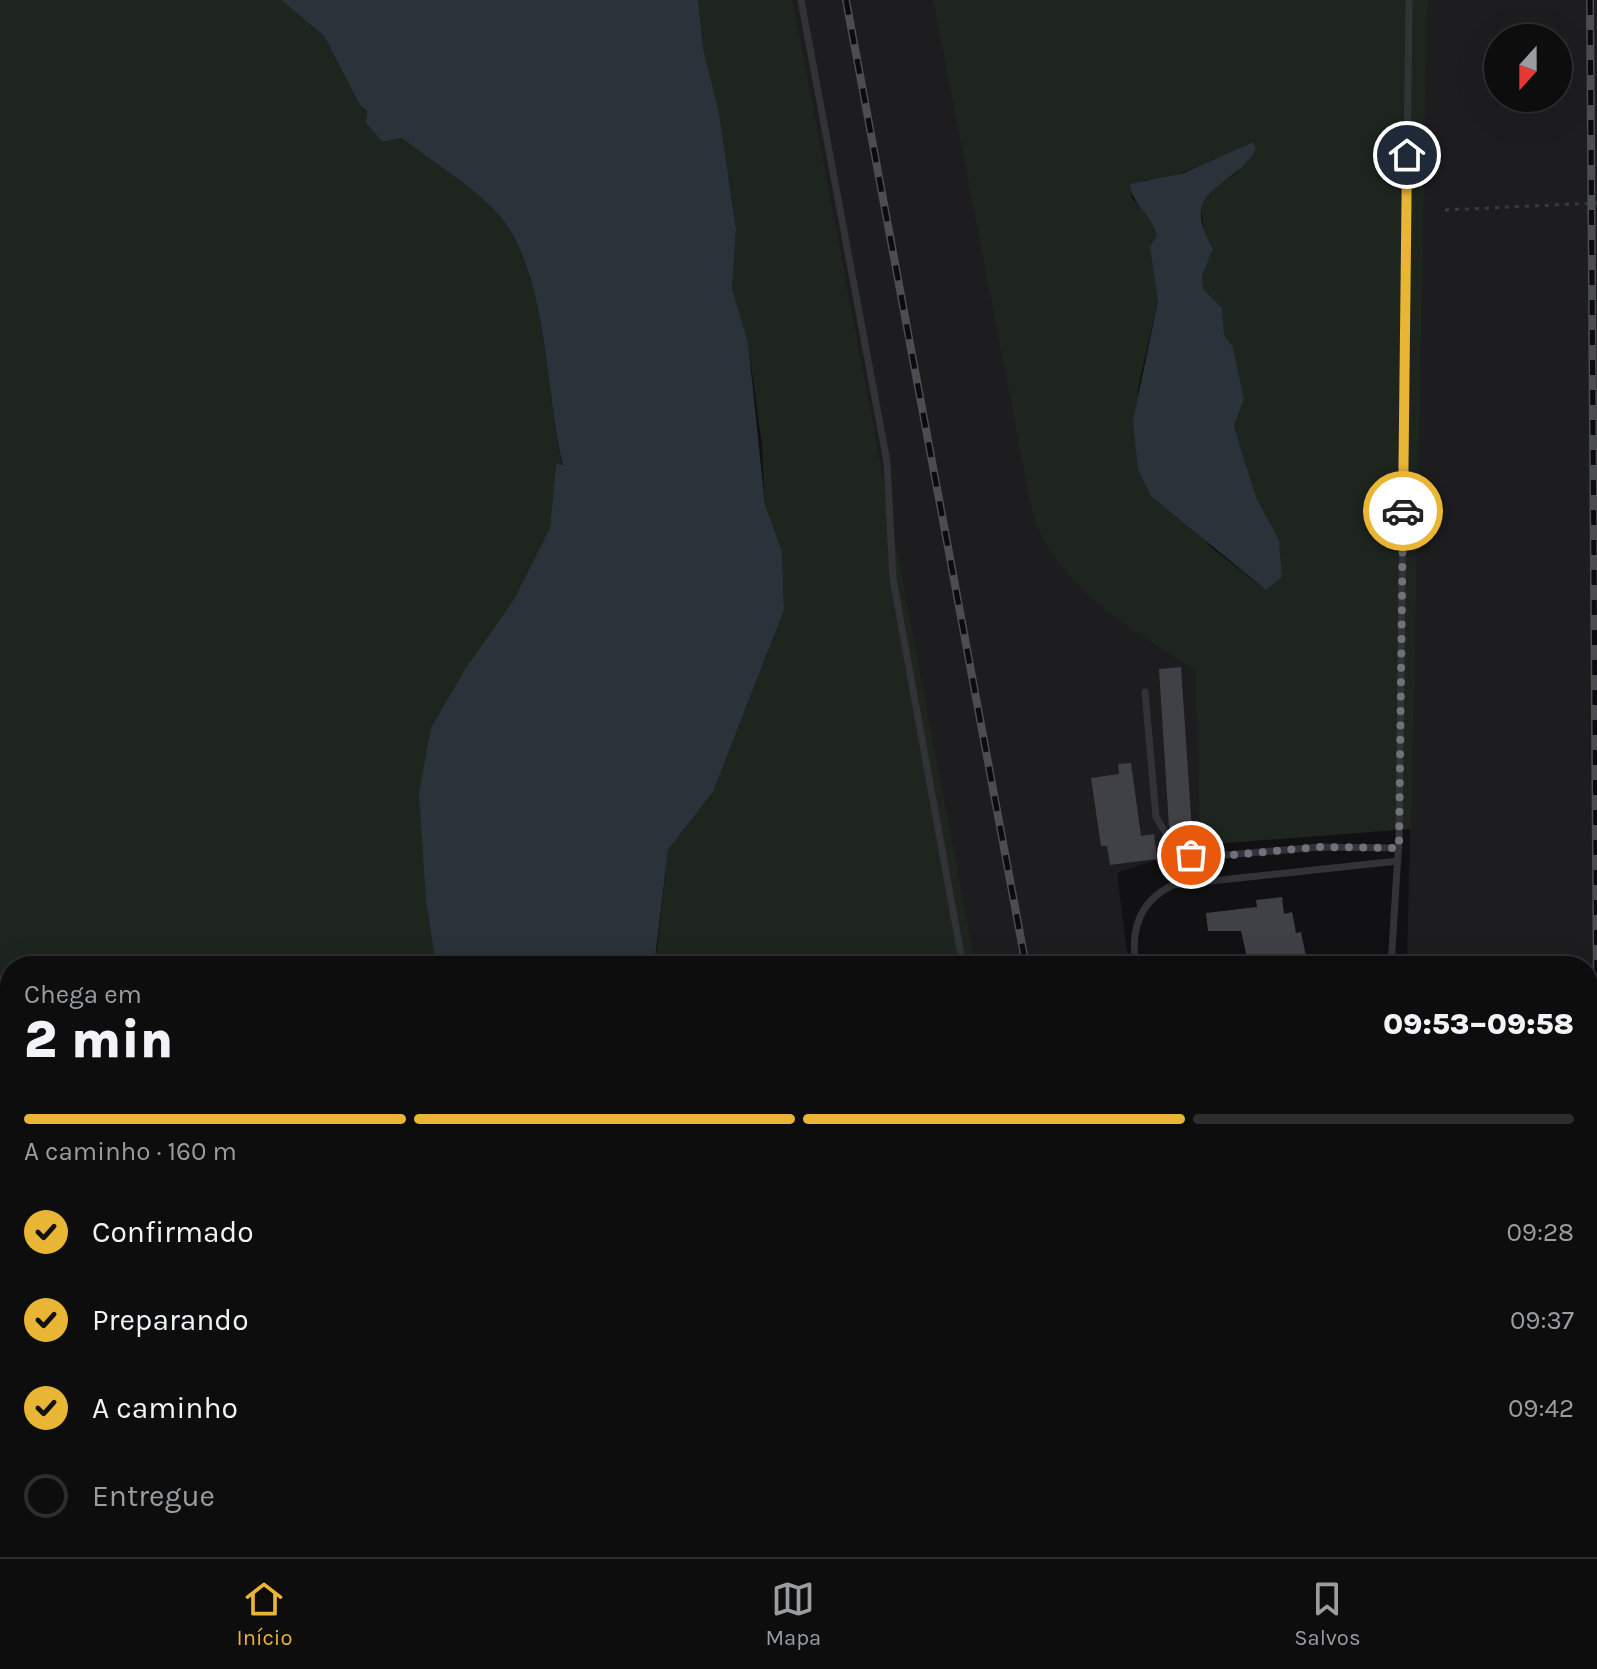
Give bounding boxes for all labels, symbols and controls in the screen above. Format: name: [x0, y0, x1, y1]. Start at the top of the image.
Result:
north arrow: [1484, 24, 1572, 112]
map controls: [1484, 24, 1572, 112]
pin: [1373, 121, 1441, 189]
icon: home: [1385, 133, 1429, 177]
courier: [1363, 471, 1443, 551]
icon: car: [1381, 489, 1425, 533]
pin: [1157, 821, 1225, 889]
icon: bag: [1169, 833, 1213, 877]
text: Chega em: [24, 979, 142, 1010]
text: 09:53–09:58: [1383, 1006, 1574, 1042]
text: 2 min: [24, 1009, 173, 1070]
text: A caminho · 160 m: [24, 1136, 237, 1167]
icon: check: [24, 1210, 68, 1254]
text: Confirmado: [92, 1214, 254, 1250]
text: 09:28: [1506, 1217, 1574, 1248]
icon: check: [24, 1298, 68, 1342]
text: Preparando: [92, 1302, 249, 1338]
text: 09:37: [1510, 1305, 1574, 1336]
icon: check: [24, 1386, 68, 1430]
text: A caminho: [92, 1390, 238, 1426]
text: 09:42: [1508, 1393, 1574, 1424]
text: Entregue: [92, 1478, 215, 1514]
tab: Início: [237, 1577, 292, 1651]
tab: Mapa: [765, 1577, 821, 1651]
tab: Salvos: [1294, 1577, 1360, 1651]

